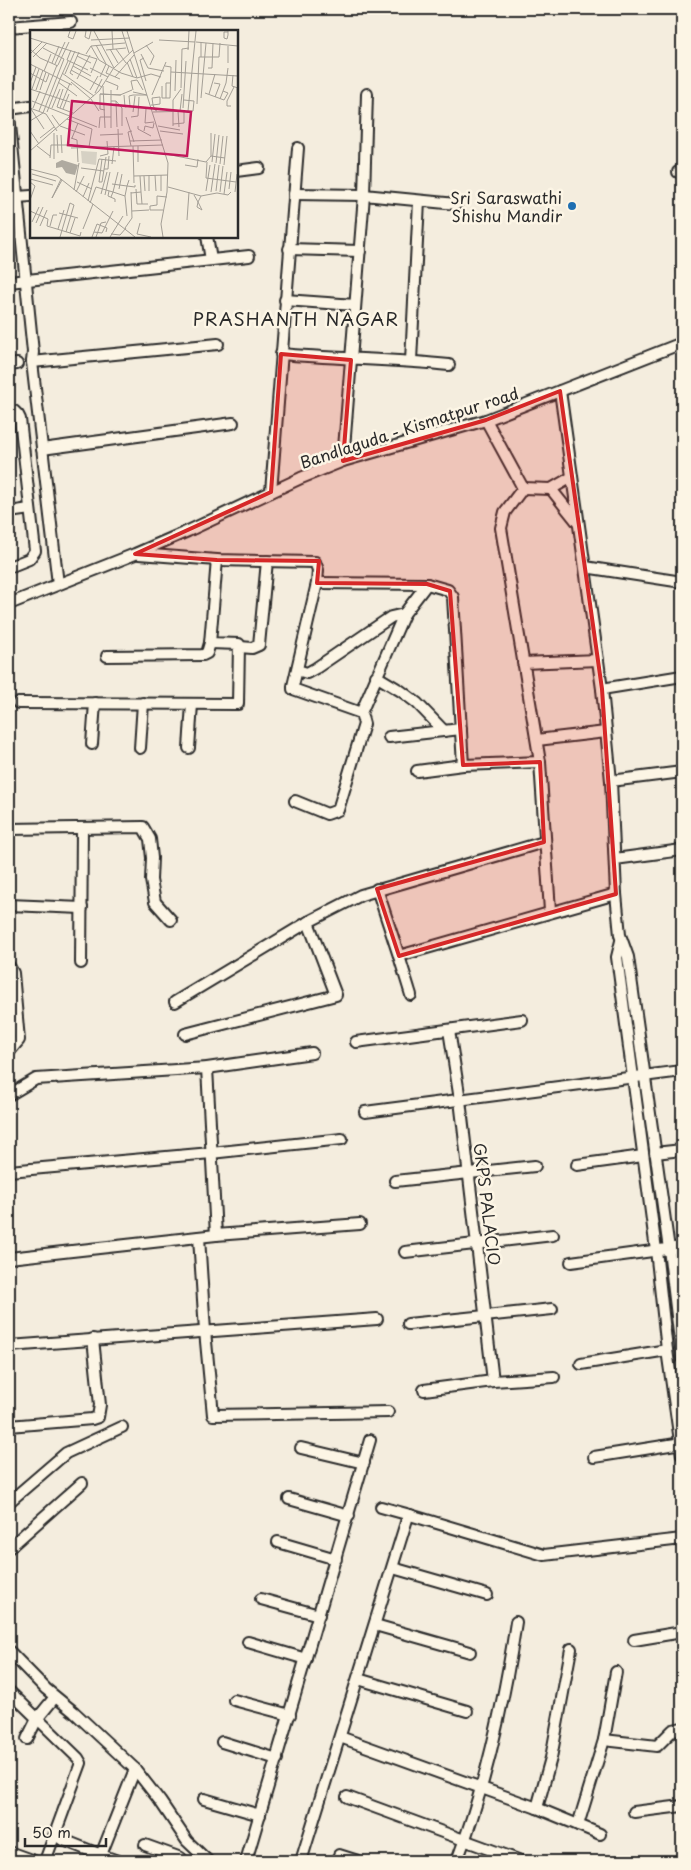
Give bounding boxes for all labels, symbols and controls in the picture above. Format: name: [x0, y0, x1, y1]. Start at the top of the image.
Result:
inset map: [30, 30, 238, 238]
place label: Sri Saraswathi Shishu Mandir: [450, 185, 563, 227]
marker: Sri Saraswathi Shishu Mandir: [566, 200, 578, 212]
district label: PRASHANTH NAGAR: [193, 305, 399, 332]
street label: Bandlaguda - Kismatpur road: [297, 380, 521, 474]
street label: GKPS PALACIO: [469, 1141, 507, 1267]
scale bar: [25, 1815, 106, 1847]
text: 50 m: [32, 1820, 71, 1843]

